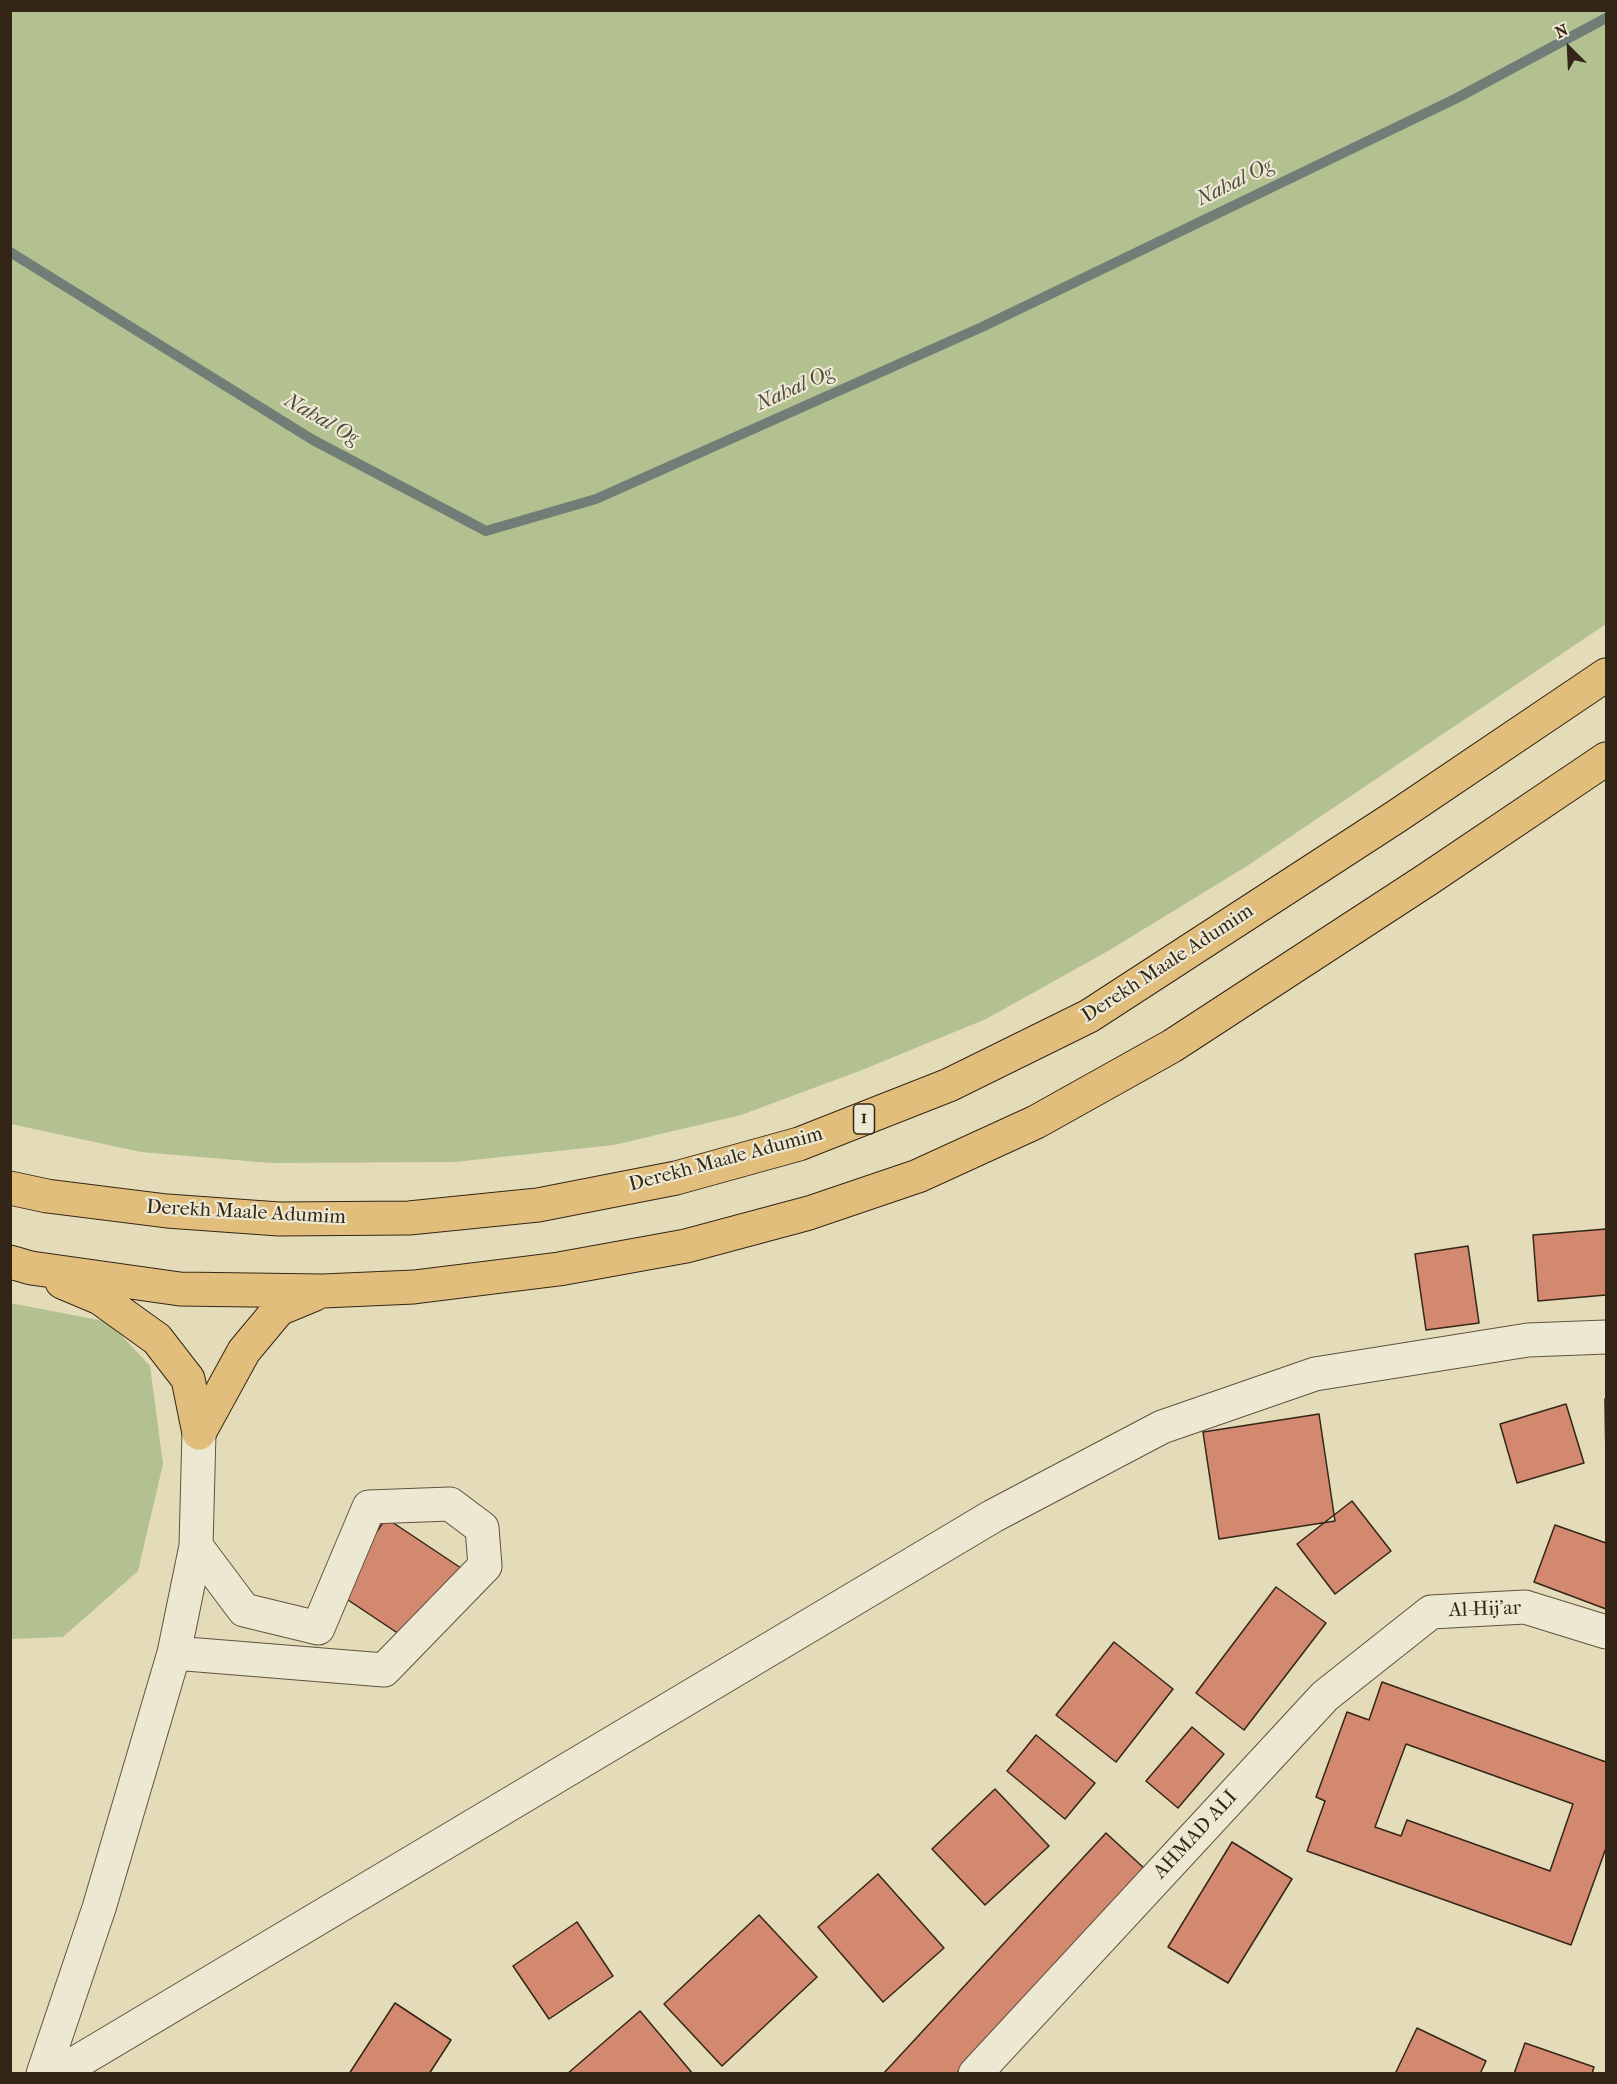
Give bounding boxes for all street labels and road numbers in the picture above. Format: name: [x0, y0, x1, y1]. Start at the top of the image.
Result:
street label: Derekh Maale Adumim: [1078, 900, 1258, 1028]
road number: 1: [854, 1104, 874, 1134]
street label: Derekh Maale Adumim: [626, 1123, 826, 1197]
street label: Derekh Maale Adumim: [146, 1196, 346, 1230]
street label: Al-Hij'ar: [1448, 1597, 1522, 1623]
street label: AHMAD ALI: [1149, 1786, 1243, 1884]

